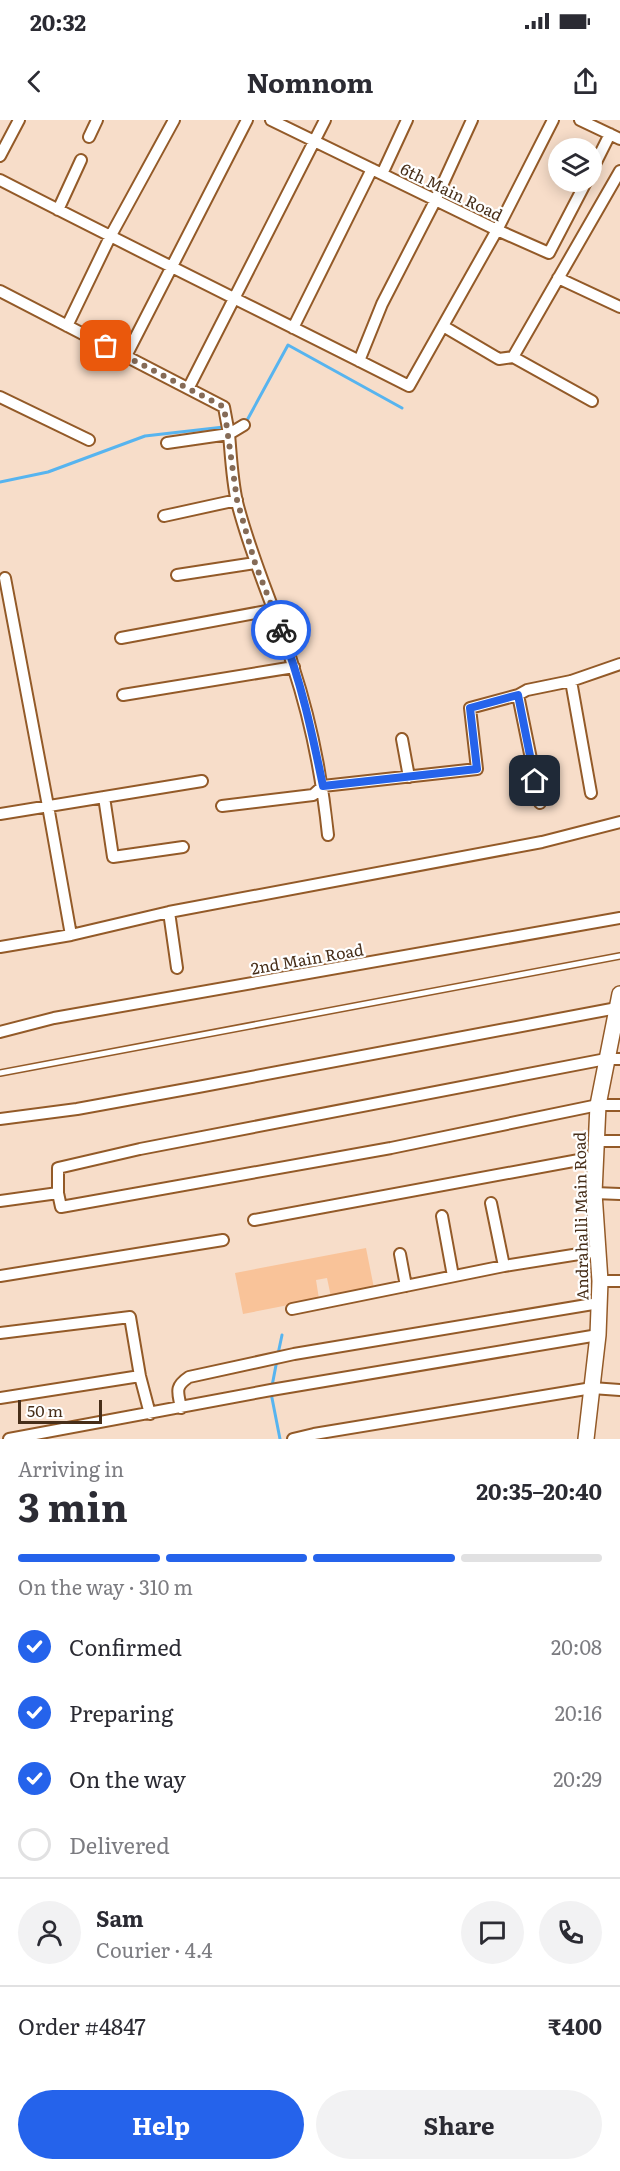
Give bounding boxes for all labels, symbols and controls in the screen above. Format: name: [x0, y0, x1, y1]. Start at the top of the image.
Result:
text: 20:32: [30, 5, 86, 38]
text: Nomnom: [246, 61, 374, 101]
icon: back: [18, 65, 51, 98]
icon: share: [569, 65, 602, 98]
map controls: [548, 138, 602, 192]
button: layers: [548, 138, 602, 192]
street label: 6th Main Road: [397, 156, 507, 226]
pin: [80, 320, 131, 371]
icon: bag: [89, 329, 122, 362]
courier: [251, 600, 311, 660]
icon: bike: [265, 614, 298, 647]
pin: [509, 755, 560, 806]
icon: home: [518, 764, 551, 797]
street label: 2nd Main Road: [249, 936, 365, 980]
street label: Andrahalli Main Road: [567, 1131, 593, 1300]
scale bar: [18, 1397, 102, 1424]
text: 50 m: [27, 1398, 63, 1422]
text: Arriving in: [18, 1453, 124, 1483]
text: 20:35–20:40: [476, 1474, 602, 1507]
text: 3 min: [18, 1476, 128, 1534]
text: On the way · 310 m: [18, 1571, 193, 1601]
icon: check: [18, 1630, 51, 1663]
text: Confirmed: [69, 1630, 182, 1663]
text: 20:08: [551, 1631, 602, 1661]
icon: check: [18, 1696, 51, 1729]
text: Preparing: [69, 1696, 173, 1729]
text: 20:16: [555, 1697, 602, 1727]
icon: check: [18, 1762, 51, 1795]
text: On the way: [69, 1762, 186, 1795]
text: 20:29: [553, 1763, 602, 1793]
text: Delivered: [69, 1828, 170, 1861]
button: person: [18, 1901, 81, 1964]
text: Sam: [96, 1901, 144, 1934]
button: chat: [461, 1901, 524, 1964]
button: phone: [539, 1901, 602, 1964]
text: Courier · 4.4: [96, 1934, 213, 1964]
text: Order #4847: [18, 2009, 146, 2042]
text: ₹400: [548, 2009, 602, 2042]
button: Help: [18, 2090, 304, 2159]
button: Share: [316, 2090, 602, 2159]

